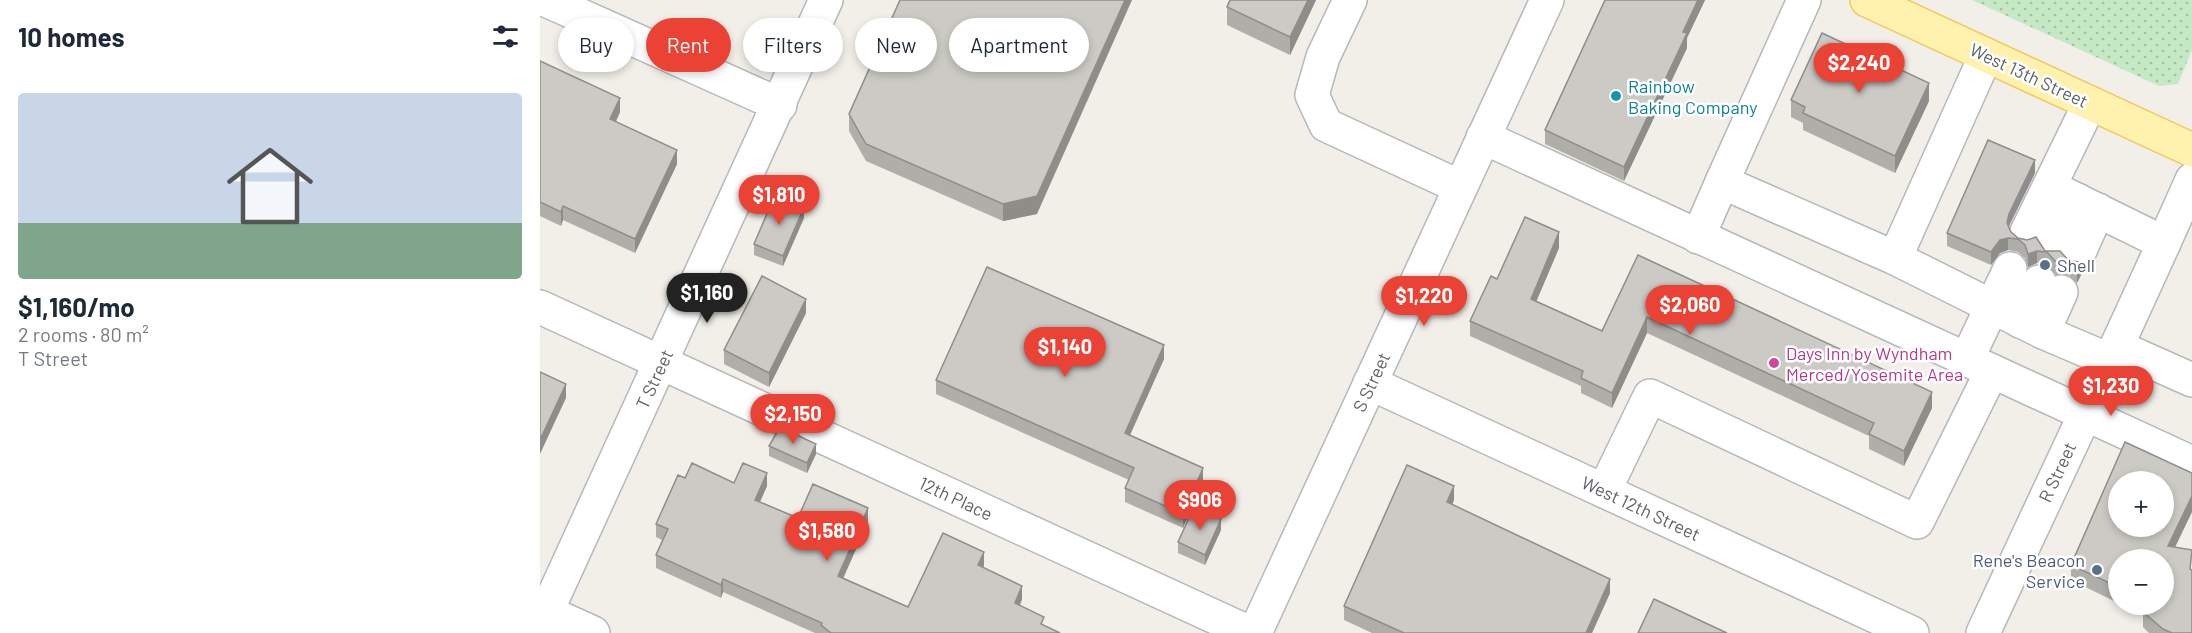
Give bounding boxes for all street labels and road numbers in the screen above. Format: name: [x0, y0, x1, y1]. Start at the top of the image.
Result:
street label: West 13th Street: [1966, 38, 2092, 112]
street label: T Street: [631, 346, 677, 412]
street label: S Street: [1348, 349, 1394, 415]
street label: R Street: [2034, 438, 2080, 506]
street label: 12th Place: [916, 471, 996, 525]
street label: West 12th Street: [1578, 471, 1704, 545]

